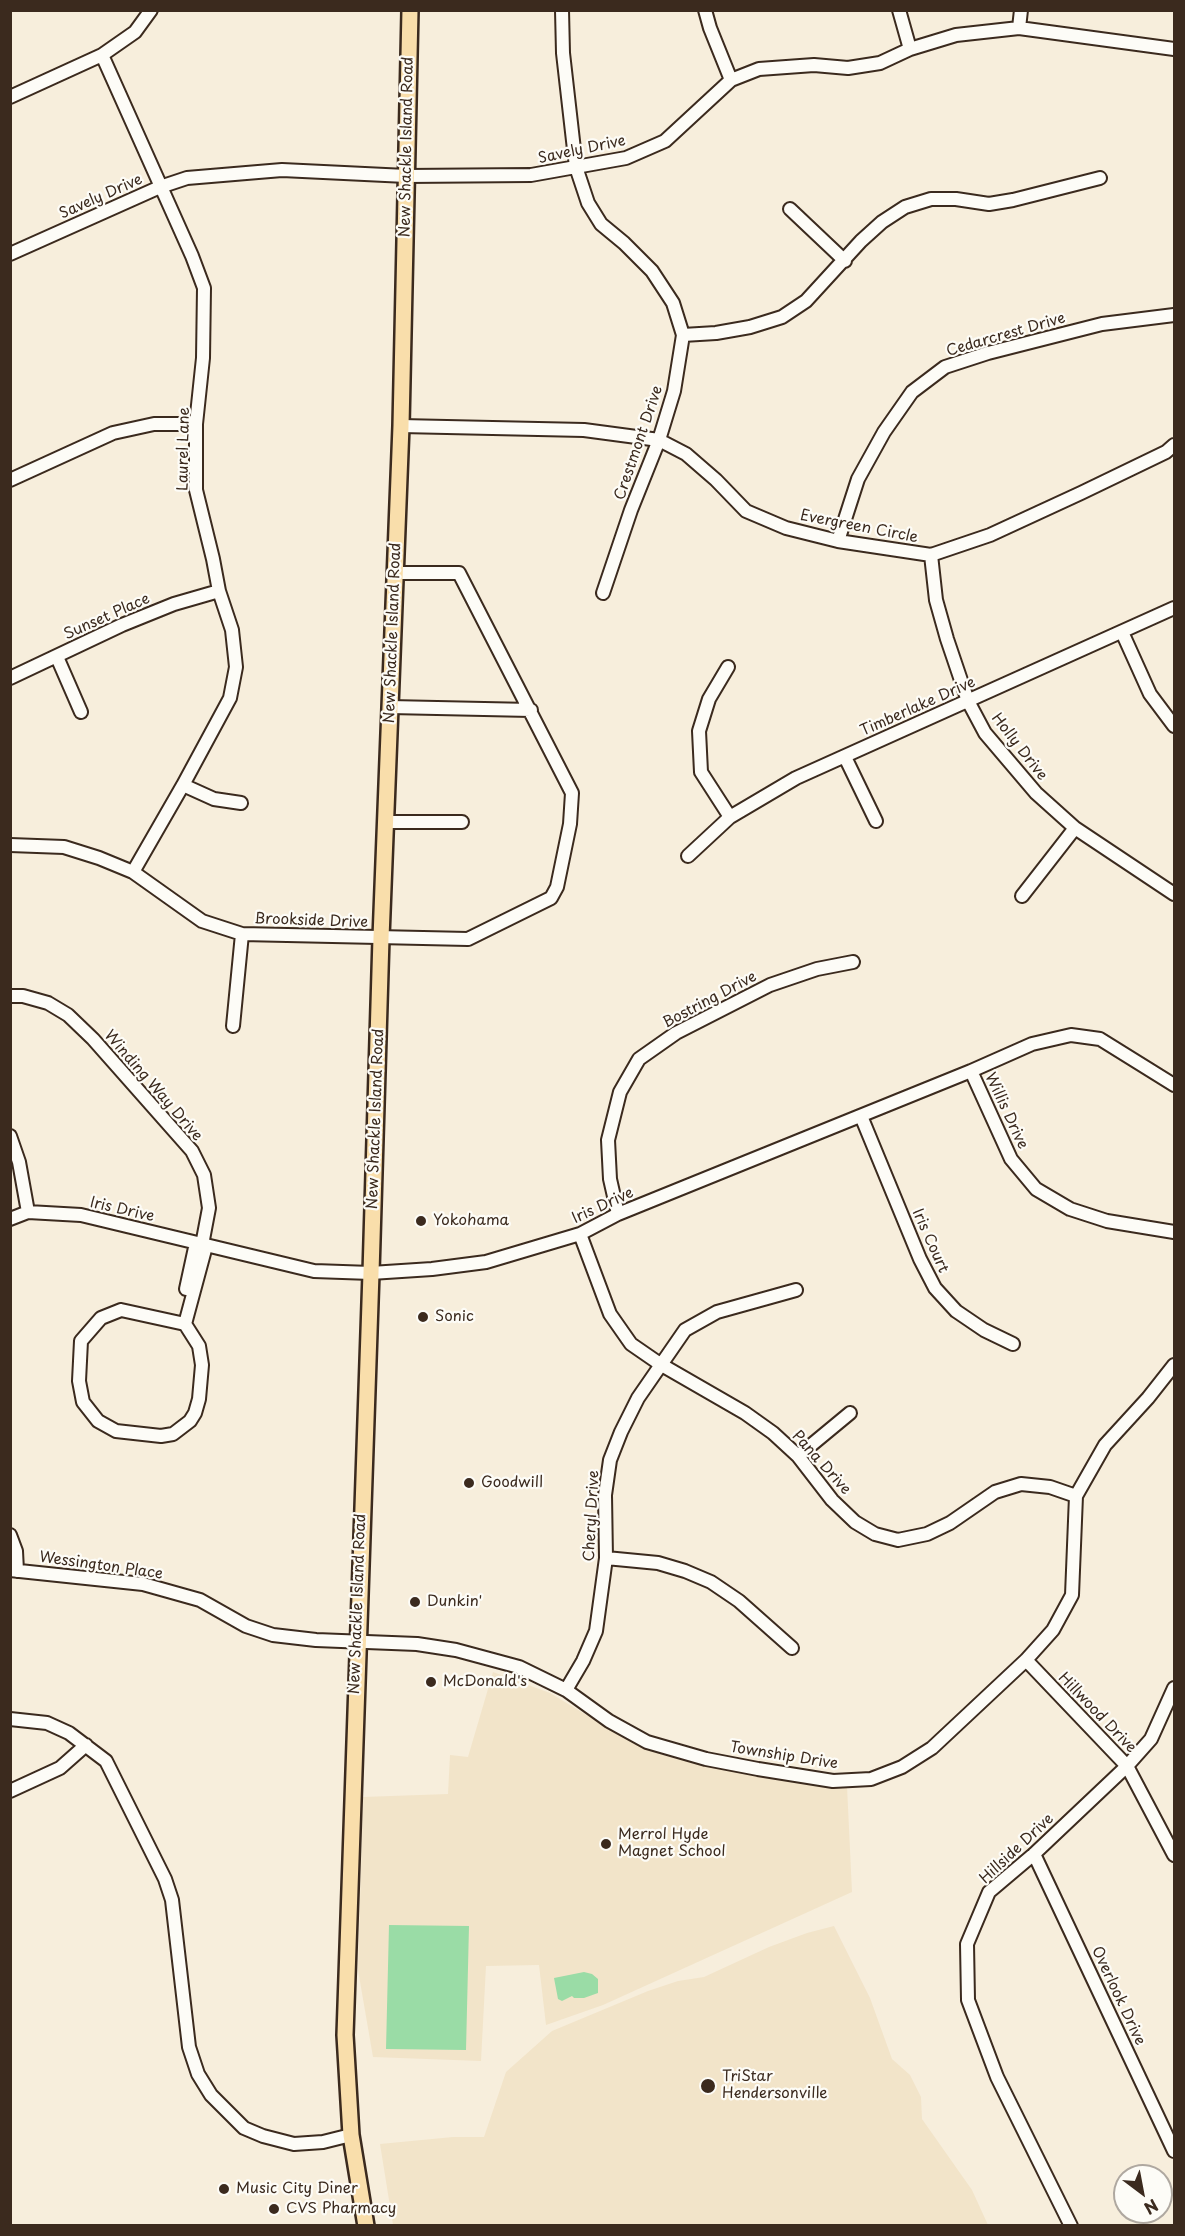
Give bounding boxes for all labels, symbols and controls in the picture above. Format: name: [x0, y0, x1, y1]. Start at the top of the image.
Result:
street label: New Shackle Island Road: [396, 56, 418, 238]
street label: Savely Drive: [537, 132, 627, 168]
street label: Savely Drive: [57, 171, 145, 223]
street label: Cedarcrest Drive: [944, 309, 1068, 361]
street label: Crestmont Drive: [611, 383, 667, 503]
street label: Laurel Lane: [174, 407, 194, 491]
street label: Evergreen Circle: [798, 507, 920, 547]
street label: New Shackle Island Road: [381, 542, 405, 724]
street label: Sunset Place: [61, 590, 153, 644]
street label: Timberlake Drive: [858, 674, 978, 740]
street label: Holly Drive: [987, 710, 1051, 784]
street label: Brookside Drive: [254, 910, 368, 932]
street label: Bostring Drive: [660, 968, 760, 1032]
street label: Winding Way Drive: [100, 1027, 206, 1145]
street label: New Shackle Island Road: [364, 1028, 388, 1210]
street label: Willis Drive: [980, 1070, 1032, 1152]
street label: Iris Drive: [570, 1184, 636, 1228]
street label: Iris Drive: [88, 1194, 156, 1226]
street label: Iris Court: [908, 1206, 952, 1276]
place label: Yokohama: [433, 1212, 509, 1230]
marker: Yokohama: [414, 1214, 428, 1228]
place label: Sonic: [435, 1308, 474, 1326]
marker: Sonic: [416, 1310, 430, 1324]
street label: Pana Drive: [788, 1427, 854, 1499]
street label: Cheryl Drive: [581, 1470, 603, 1562]
place label: Goodwill: [481, 1474, 543, 1492]
marker: Goodwill: [462, 1476, 476, 1490]
street label: New Shackle Island Road: [346, 1513, 370, 1695]
street label: Wessington Place: [38, 1548, 164, 1584]
place label: Dunkin': [427, 1593, 482, 1611]
marker: Dunkin': [408, 1595, 422, 1609]
street label: Hillwood Drive: [1054, 1669, 1140, 1757]
place label: McDonald's: [443, 1673, 527, 1691]
marker: McDonald's: [424, 1675, 438, 1689]
street label: Township Drive: [729, 1739, 839, 1773]
street label: Hillside Drive: [976, 1810, 1058, 1888]
place label: Merrol Hyde Magnet School: [618, 1826, 725, 1861]
marker: Merrol Hyde Magnet School: [599, 1837, 613, 1851]
street label: Overlook Drive: [1087, 1944, 1149, 2048]
place label: TriStar Hendersonville: [722, 2068, 827, 2103]
marker: TriStar Hendersonville: [699, 2077, 717, 2095]
north arrow: [1113, 2164, 1173, 2224]
place label: Music City Diner: [236, 2180, 358, 2198]
marker: Music City Diner: [217, 2182, 231, 2196]
text: N: [1140, 2194, 1163, 2221]
place label: CVS Pharmacy: [286, 2200, 396, 2218]
marker: CVS Pharmacy: [267, 2202, 281, 2216]

